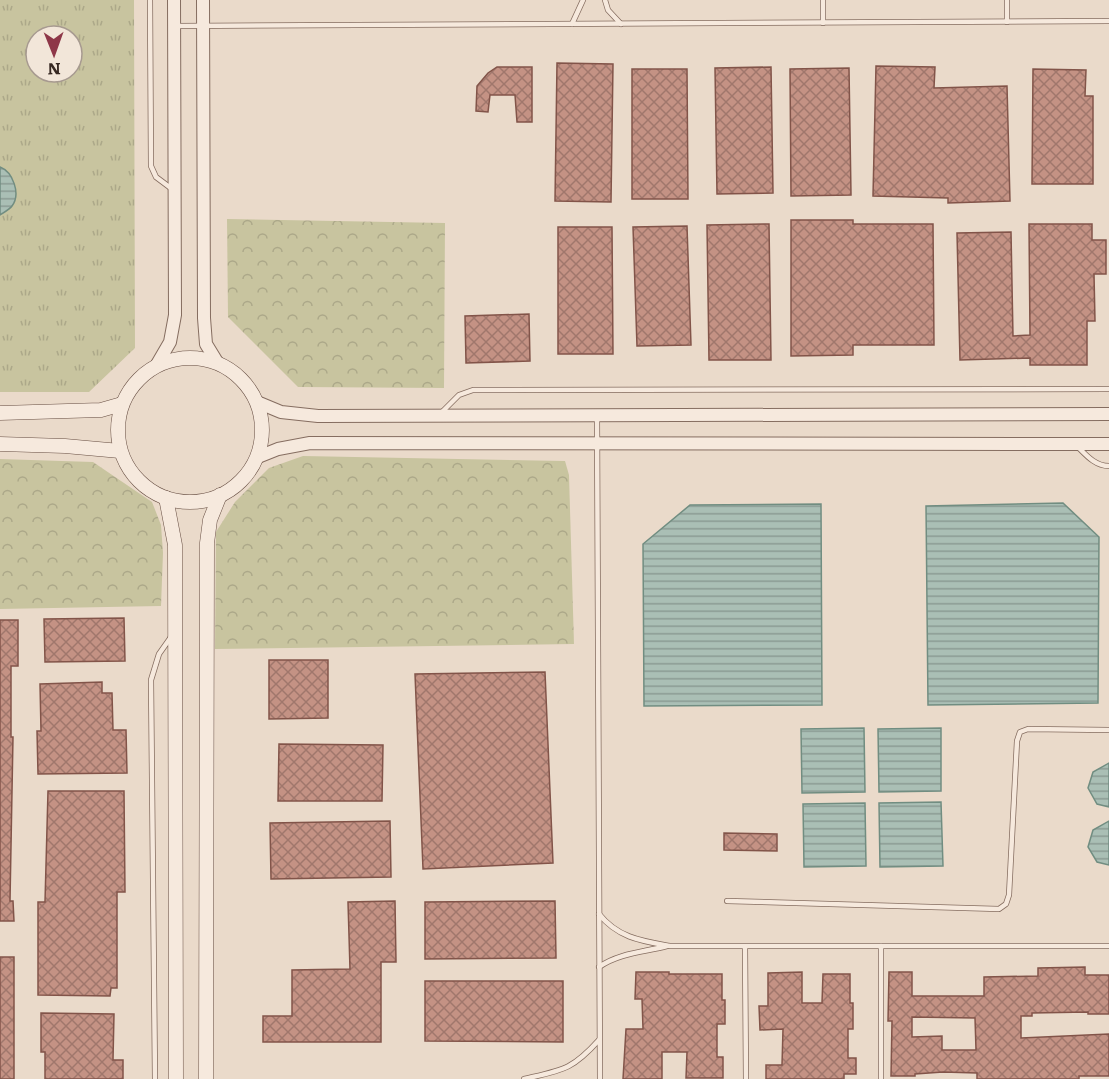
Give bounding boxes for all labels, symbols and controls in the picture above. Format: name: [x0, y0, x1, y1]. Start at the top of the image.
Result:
north arrow: [24, 24, 84, 84]
text: N: [47, 58, 61, 82]

